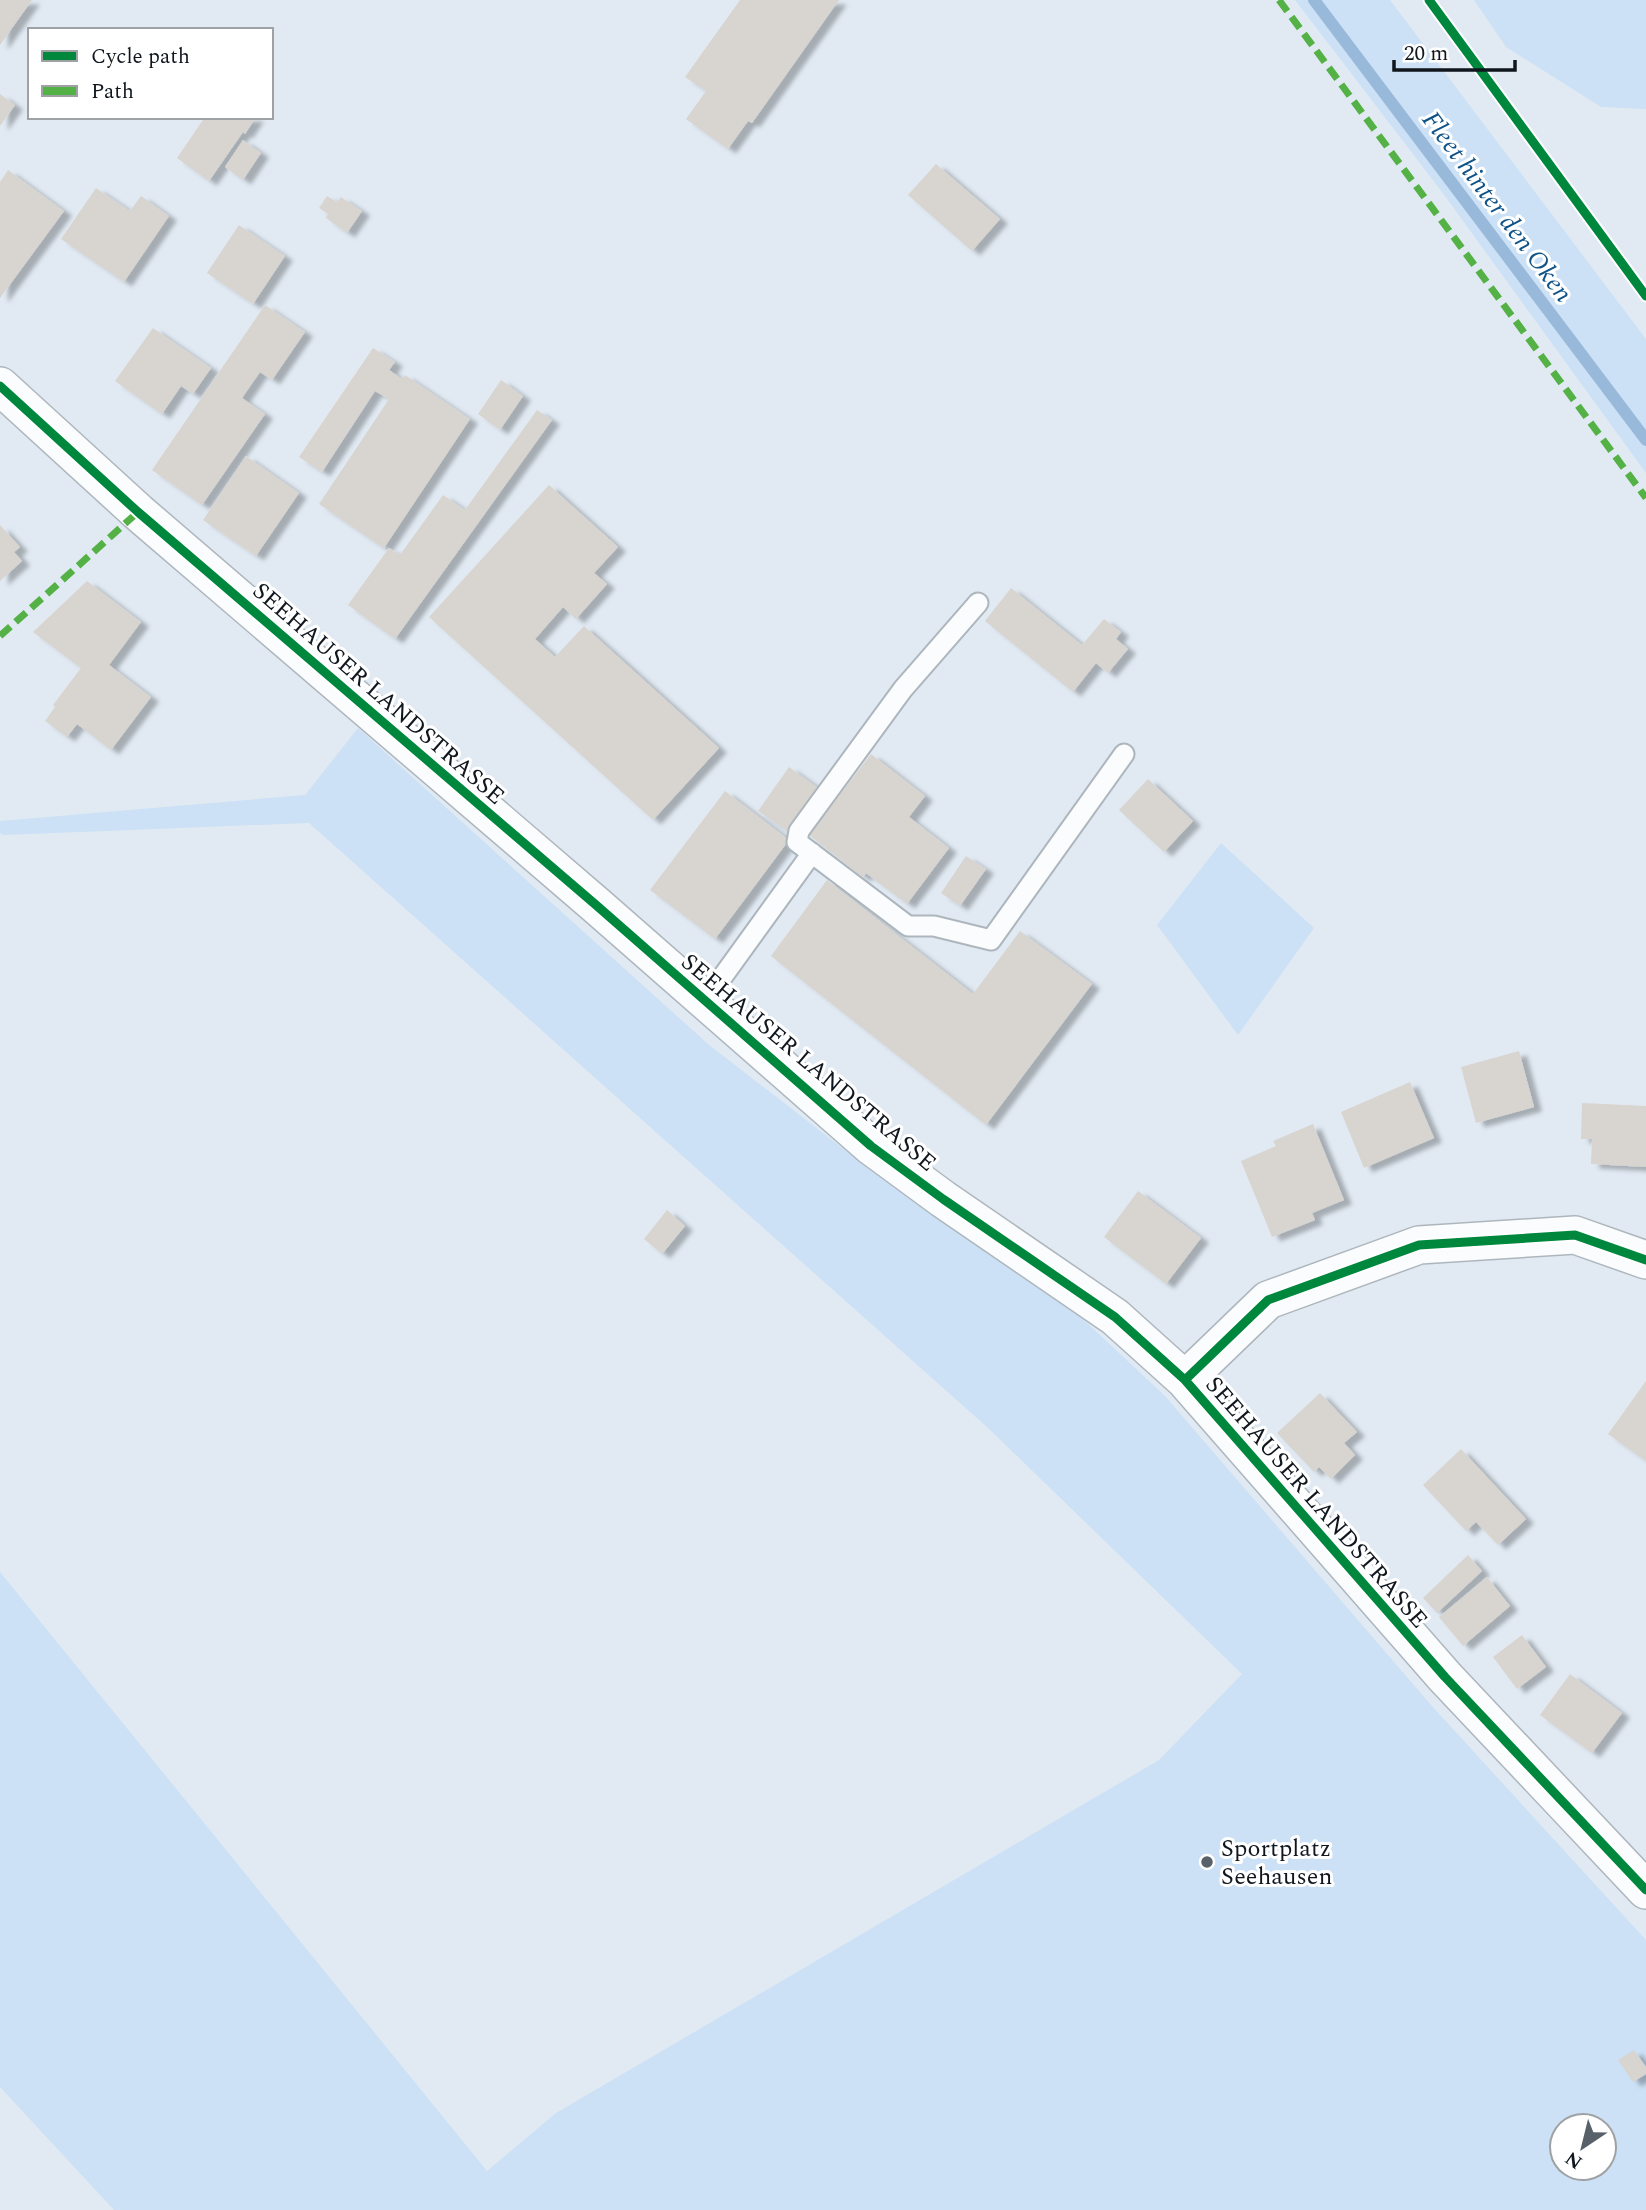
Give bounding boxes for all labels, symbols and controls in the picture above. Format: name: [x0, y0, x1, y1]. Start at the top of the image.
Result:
legend: [28, 28, 273, 119]
scale bar: [1394, 28, 1515, 72]
text: 20 m: [1404, 38, 1448, 70]
text: Cycle path: [91, 41, 190, 73]
text: Path: [91, 76, 134, 108]
water label: Fleet hinter den Oken: [1412, 102, 1583, 311]
street label: SEEHAUSER LANDSTRASSE: [244, 574, 513, 814]
street label: SEEHAUSER LANDSTRASSE: [673, 945, 944, 1181]
street label: SEEHAUSER LANDSTRASSE: [1196, 1368, 1436, 1637]
place label: Sportplatz Seehausen: [1221, 1831, 1332, 1895]
marker: Sportplatz Seehausen: [1199, 1854, 1215, 1870]
north arrow: [1548, 2112, 1618, 2182]
text: N: [1559, 2143, 1589, 2176]

